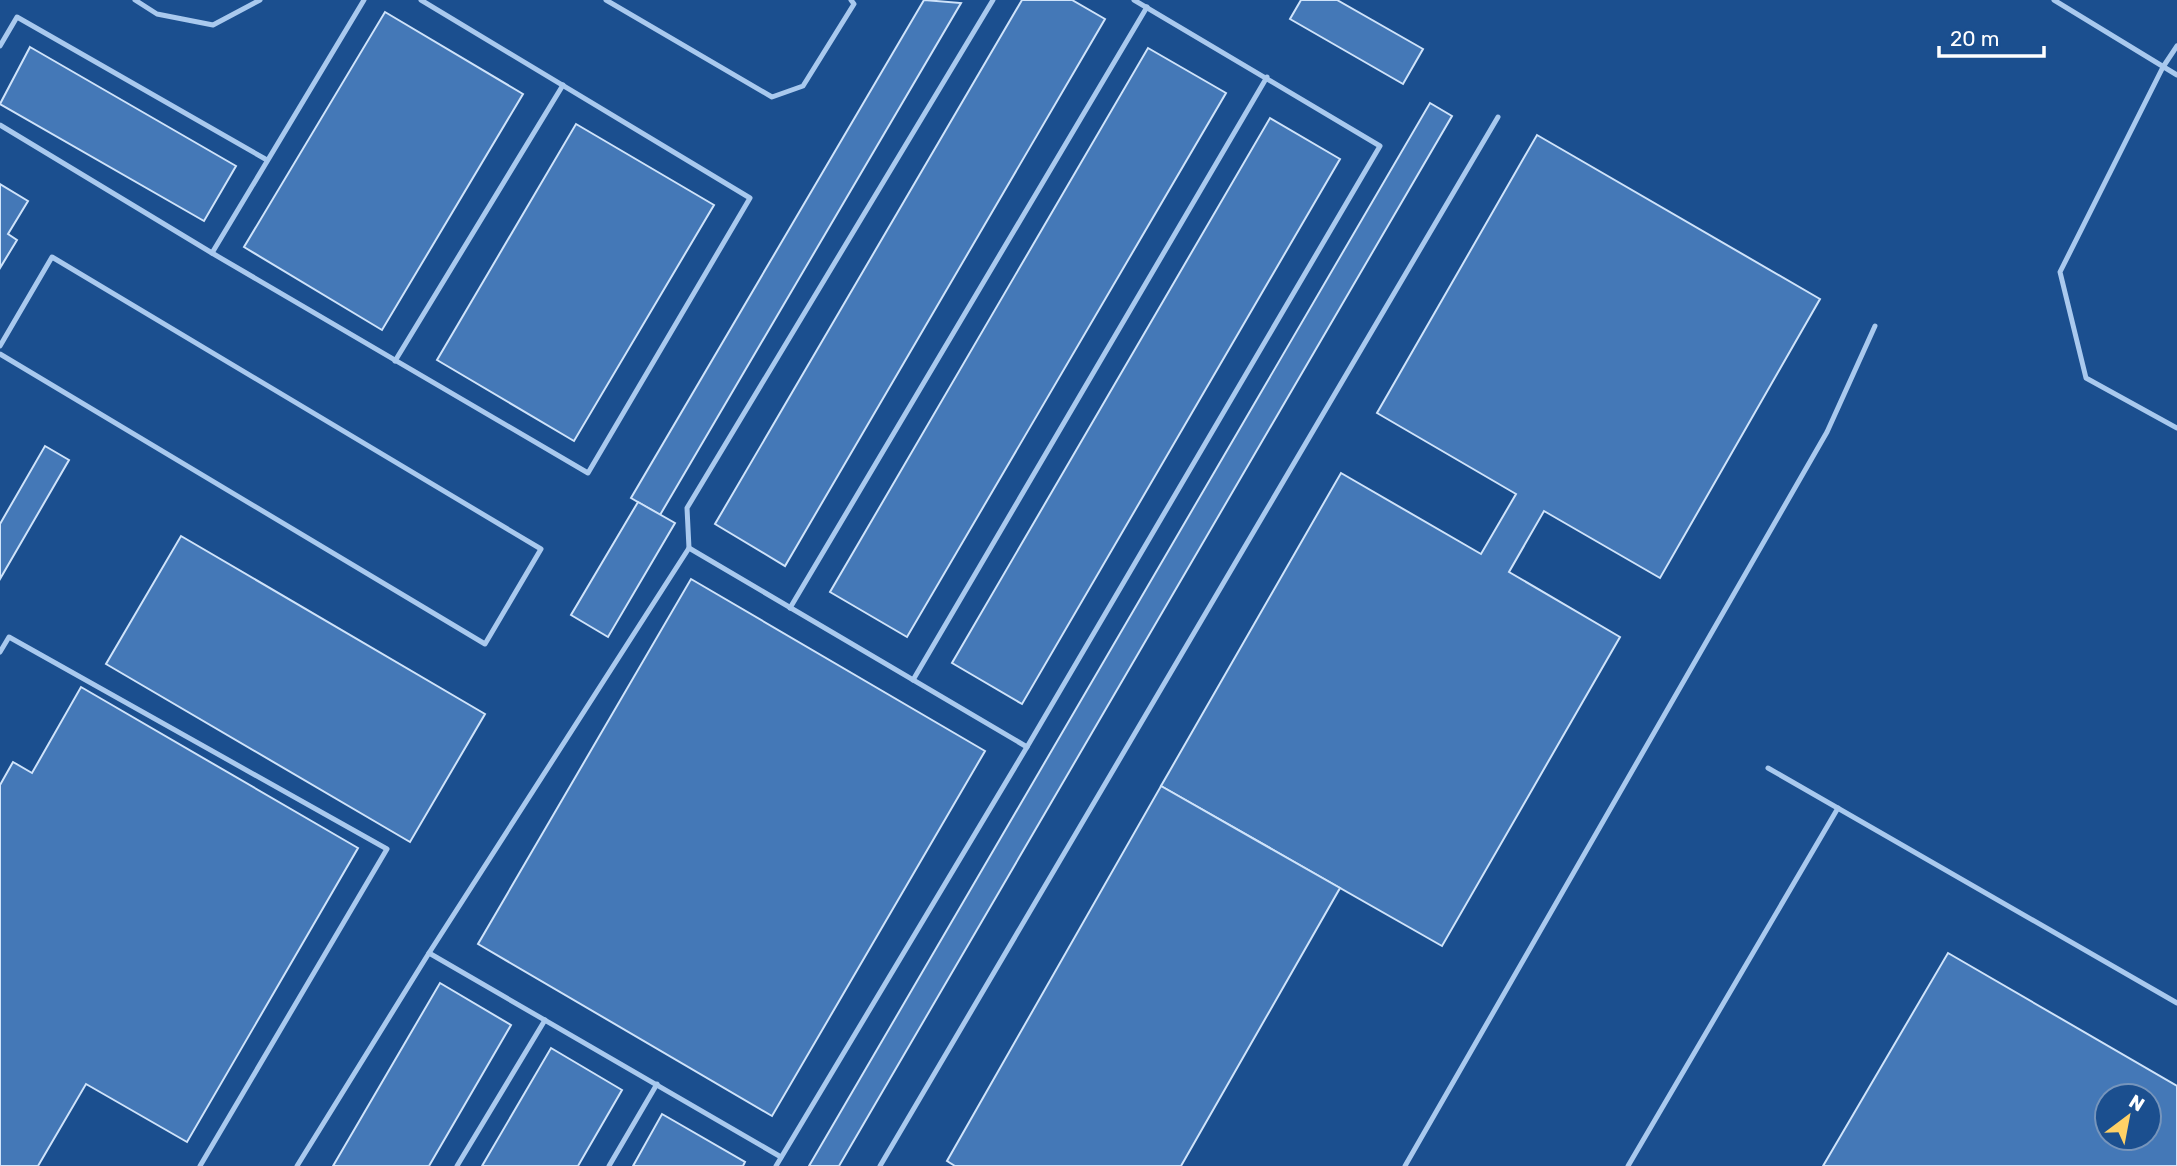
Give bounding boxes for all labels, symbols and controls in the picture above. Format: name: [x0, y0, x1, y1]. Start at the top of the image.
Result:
scale bar: [1939, 14, 2044, 58]
text: 20 m: [1950, 26, 1999, 51]
north arrow: [2093, 1082, 2163, 1152]
text: N: [2125, 1090, 2149, 1116]

